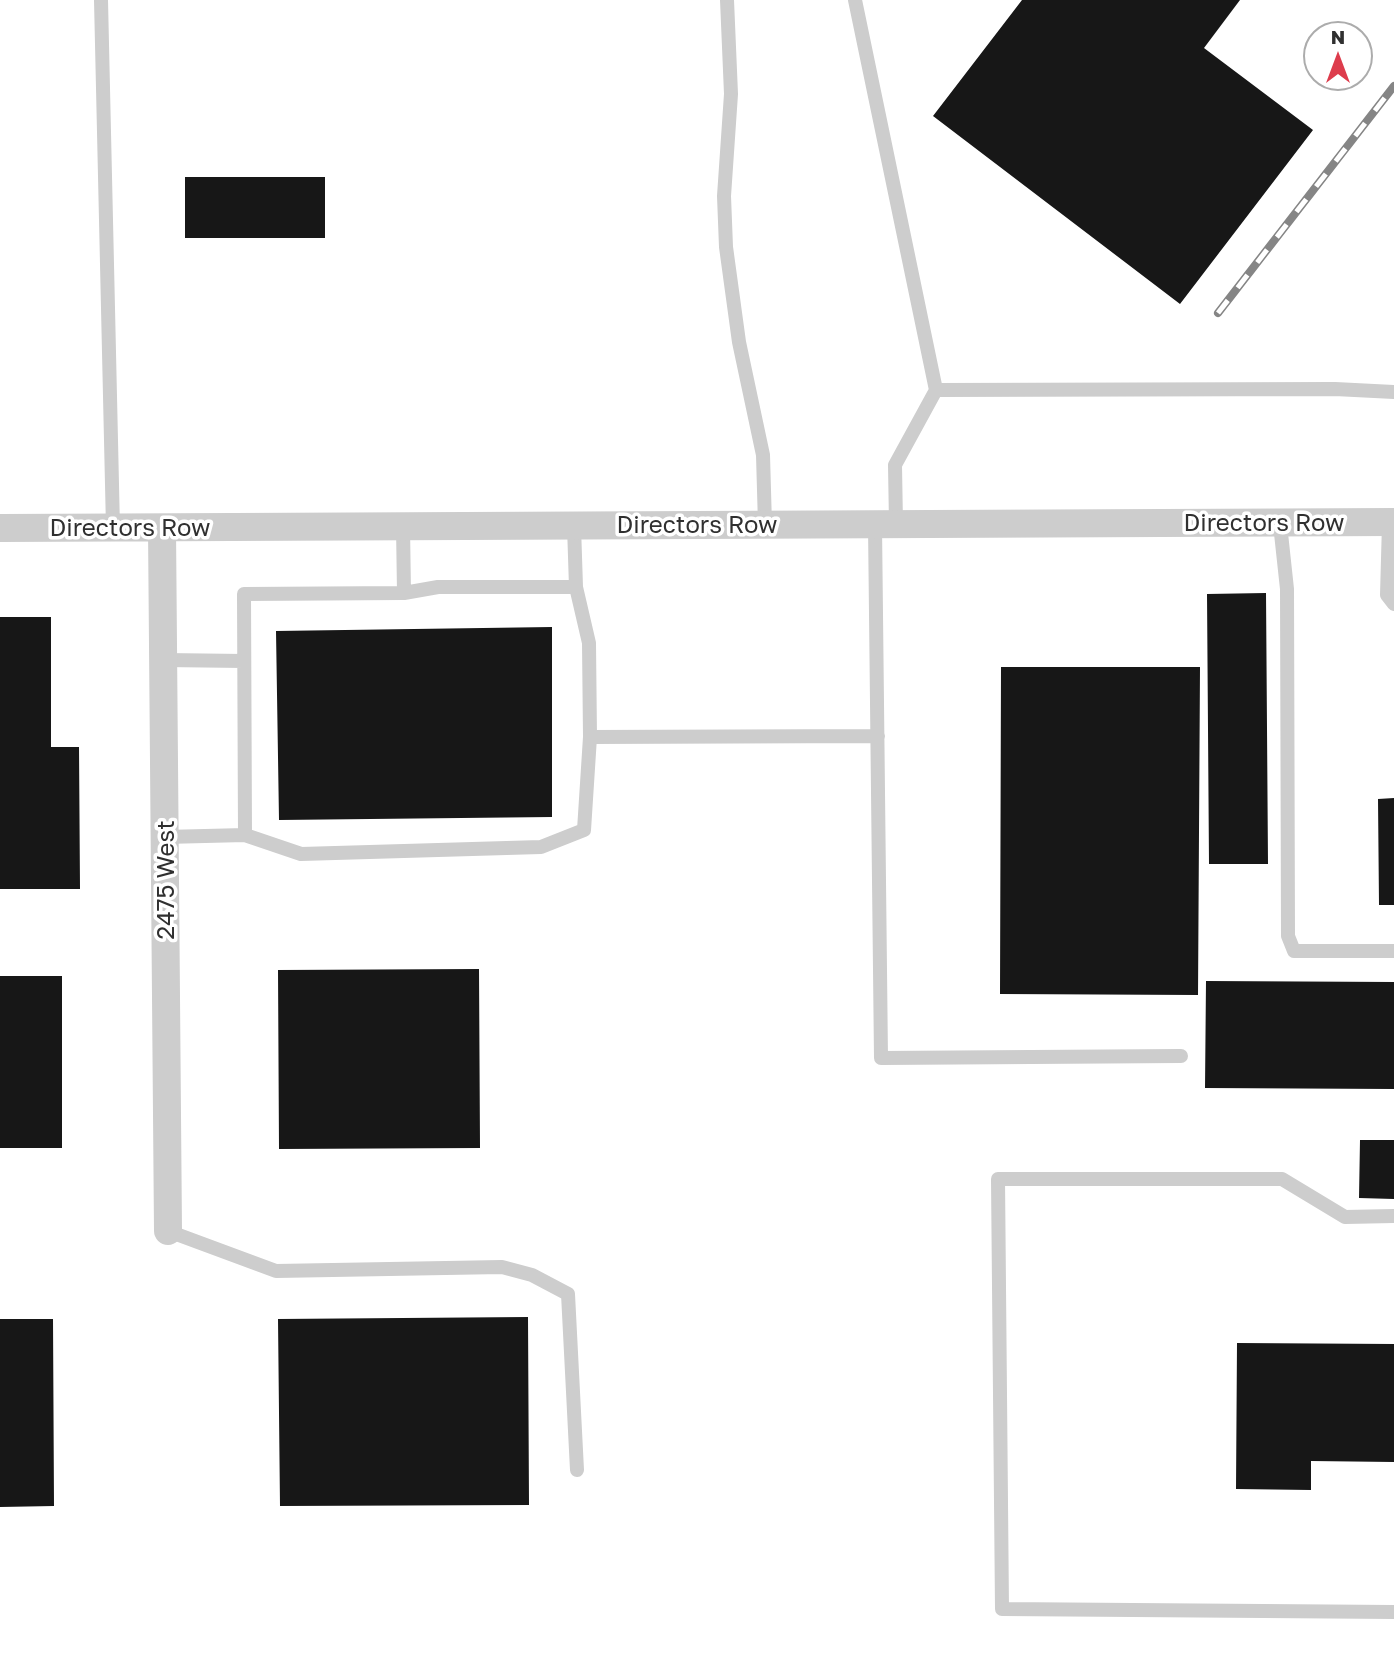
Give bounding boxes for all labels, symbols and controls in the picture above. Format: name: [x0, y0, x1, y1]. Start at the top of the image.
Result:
north arrow: [1303, 21, 1373, 91]
text: N: [1331, 25, 1345, 48]
street label: Directors Row: [1183, 509, 1345, 537]
street label: Directors Row: [616, 511, 778, 539]
street label: Directors Row: [49, 514, 211, 542]
street label: 2475 West: [152, 820, 180, 940]

